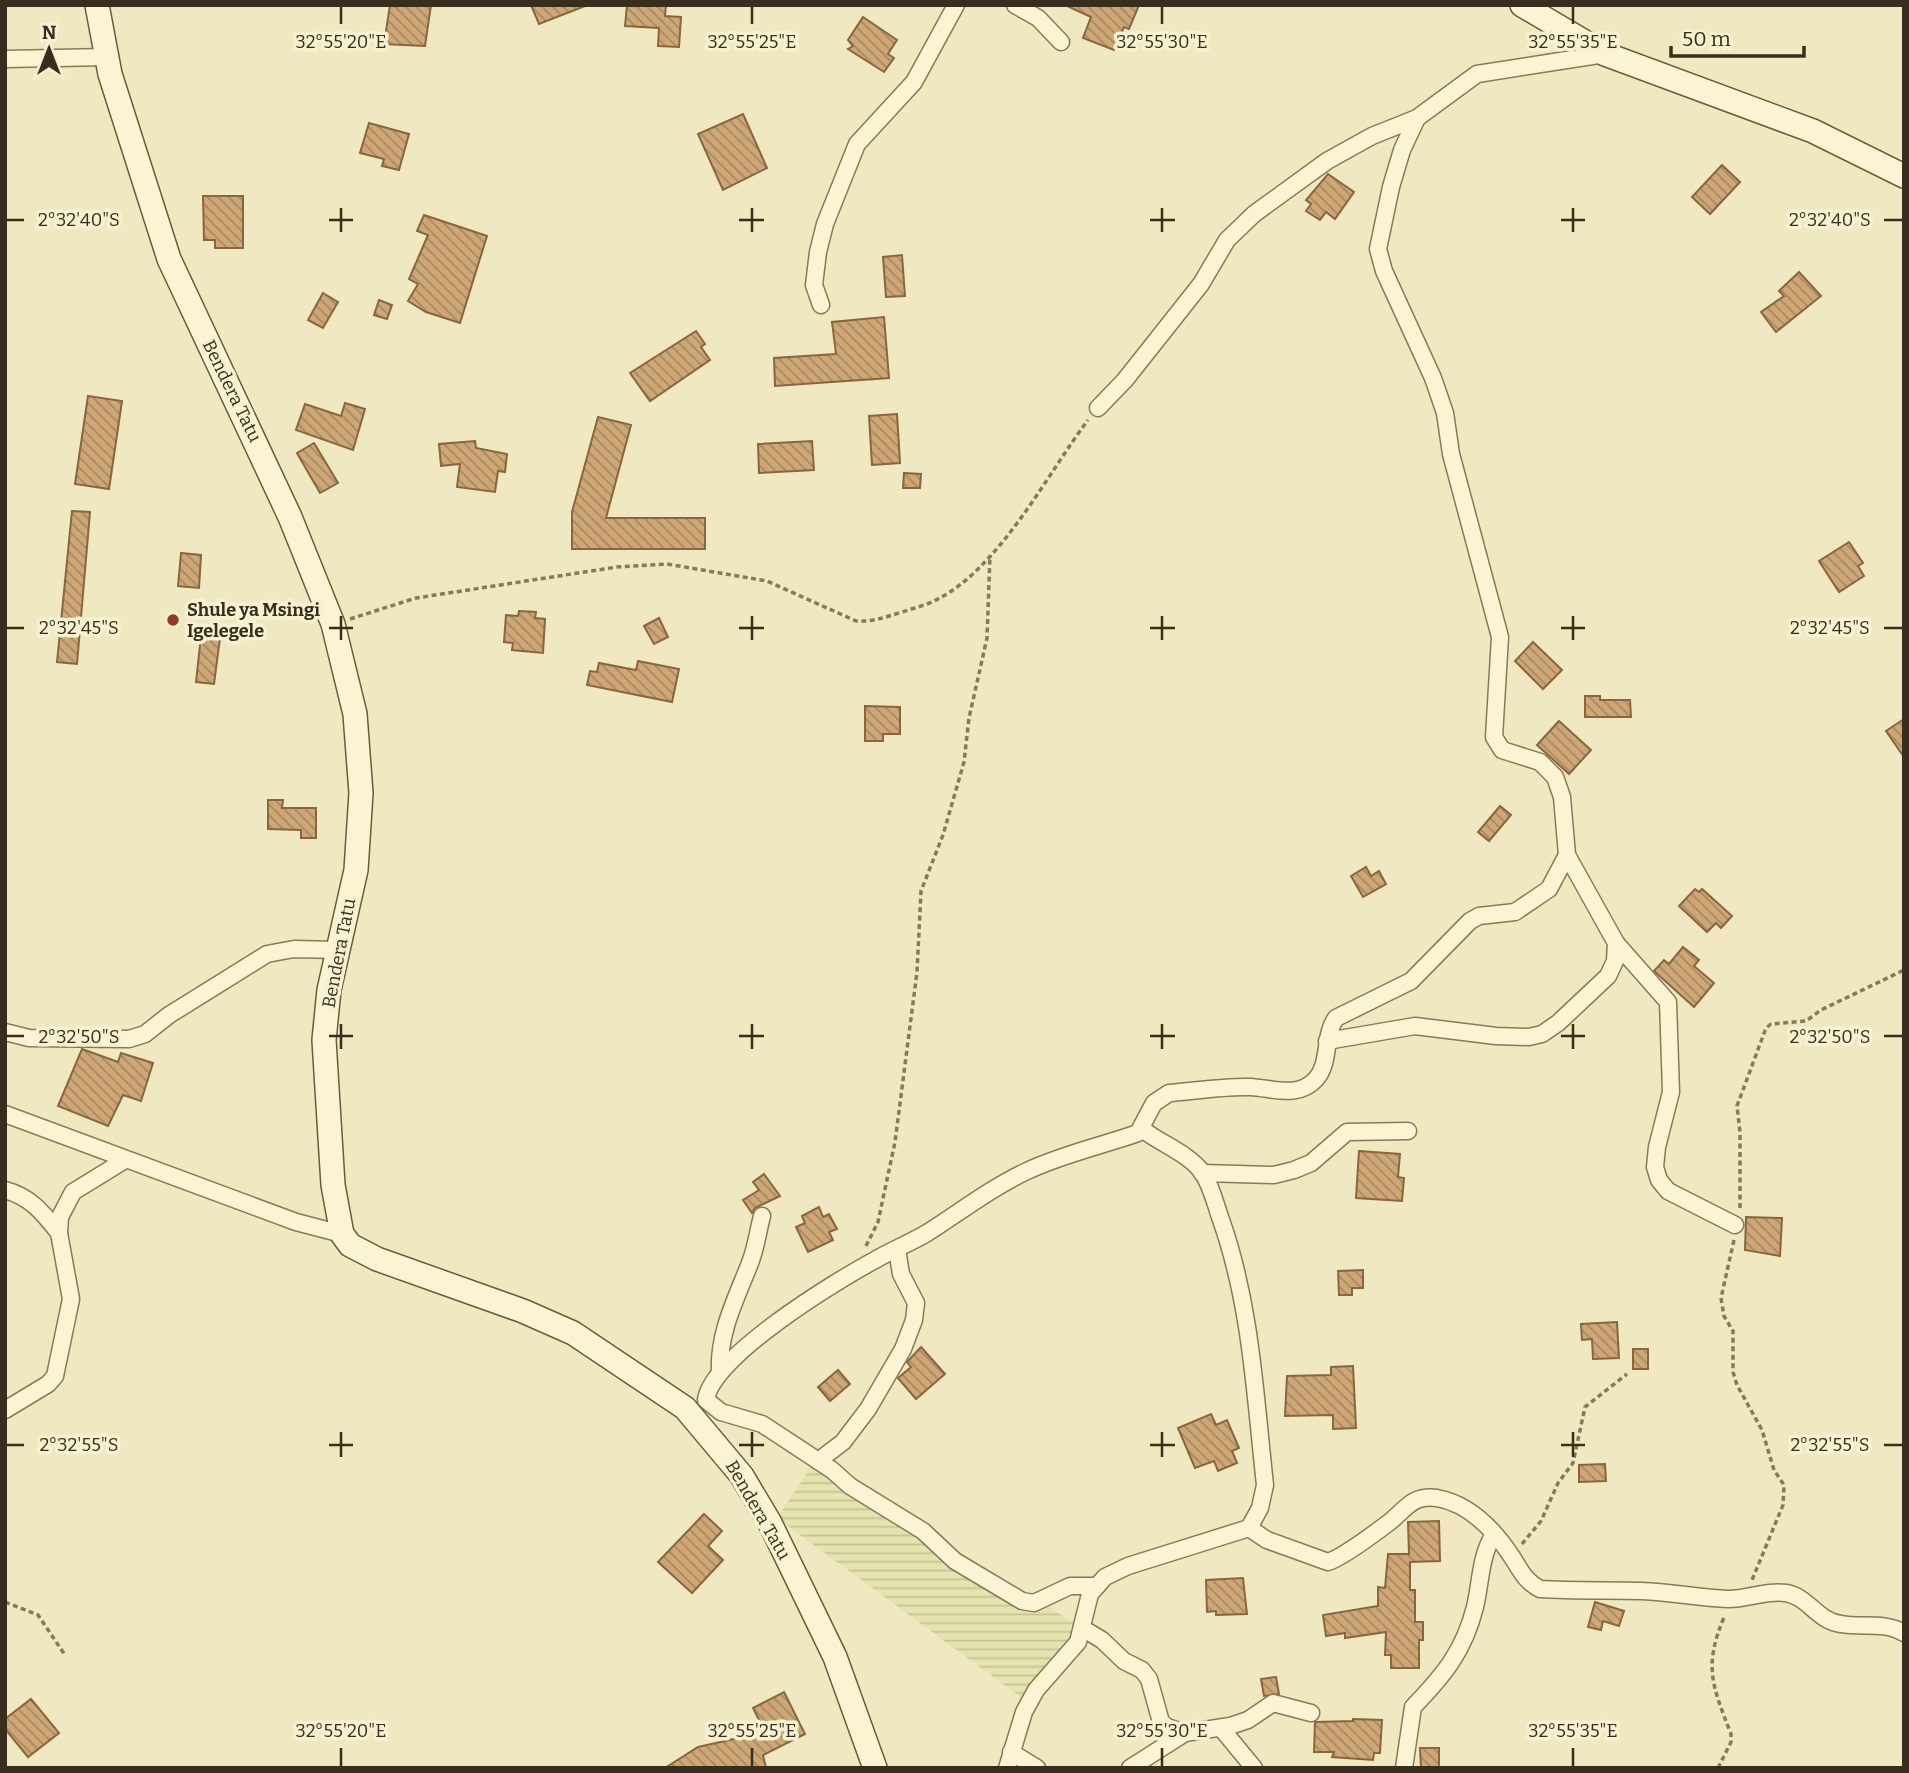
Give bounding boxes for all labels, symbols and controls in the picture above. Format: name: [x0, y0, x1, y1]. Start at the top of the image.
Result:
north arrow: [14, 14, 84, 84]
scale bar: [1671, 14, 1804, 58]
text: N: [42, 21, 57, 44]
text: 50 m: [1682, 26, 1731, 52]
text: 32°55'20"E: [296, 31, 386, 53]
text: 32°55'25"E: [708, 31, 797, 53]
text: 32°55'30"E: [1116, 31, 1208, 53]
text: 32°55'35"E: [1528, 31, 1618, 53]
text: 2°32'40"S: [38, 209, 120, 231]
text: 2°32'40"S: [1789, 209, 1871, 231]
street label: Bendera Tatu: [198, 336, 266, 446]
place label: Shule ya Msingi Igelegele: [187, 599, 320, 642]
marker: Shule ya Msingi Igelegele: [165, 612, 181, 628]
text: 2°32'45"S: [39, 617, 119, 639]
text: 2°32'45"S: [1790, 617, 1870, 639]
street label: Bendera Tatu: [318, 896, 360, 1010]
text: 2°32'50"S: [39, 1026, 119, 1048]
text: 2°32'50"S: [1790, 1026, 1870, 1048]
text: 2°32'55"S: [40, 1434, 118, 1456]
text: 2°32'55"S: [1791, 1434, 1869, 1456]
street label: Bendera Tatu: [721, 1456, 795, 1564]
text: 32°55'20"E: [296, 1720, 386, 1742]
text: 32°55'25"E: [708, 1720, 797, 1742]
text: 32°55'30"E: [1116, 1720, 1208, 1742]
text: 32°55'35"E: [1528, 1720, 1618, 1742]

